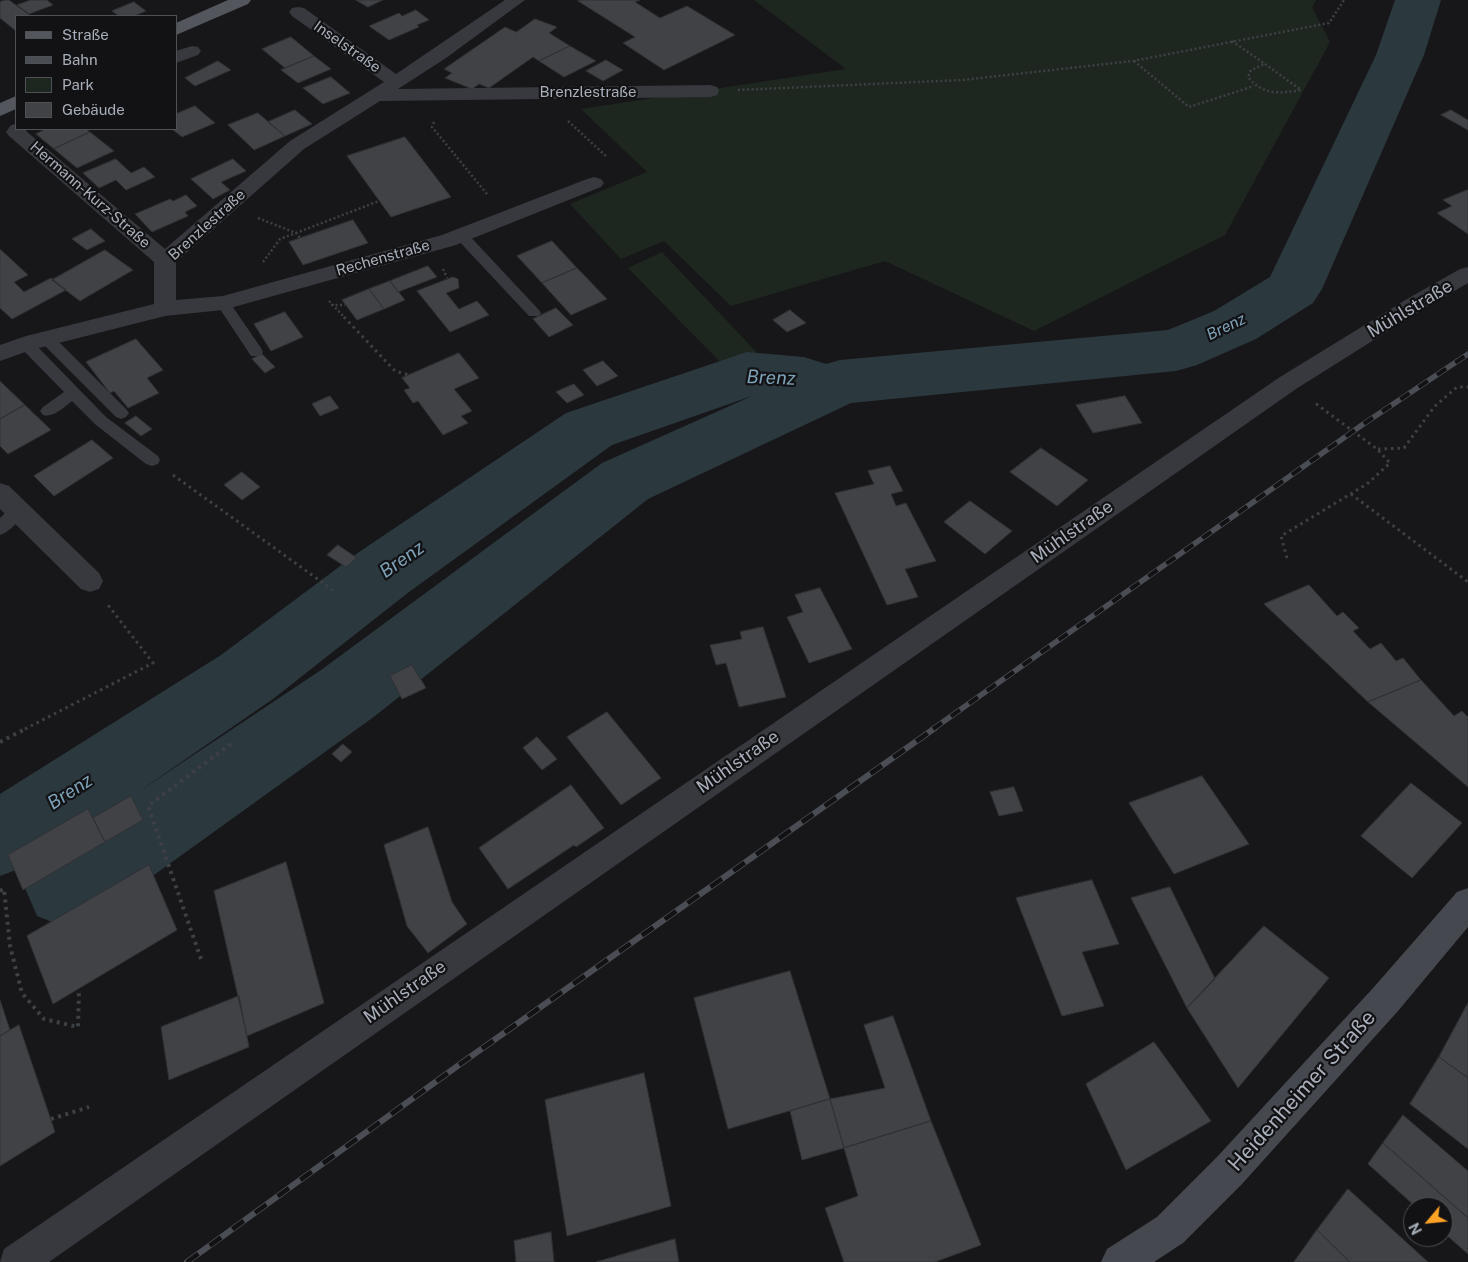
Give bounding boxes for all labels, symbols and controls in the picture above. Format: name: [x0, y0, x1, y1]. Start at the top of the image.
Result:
legend: [15, 15, 178, 130]
street label: Inselstraße: [310, 17, 384, 77]
text: Straße: [62, 26, 109, 43]
text: Bahn: [62, 51, 98, 68]
text: Park: [62, 76, 94, 93]
street label: Brenzlestraße: [539, 83, 637, 101]
text: Gebäude: [62, 101, 125, 118]
street label: Hermann-Kurz-Straße: [26, 138, 154, 252]
street label: Brenzlestraße: [165, 186, 249, 264]
street label: Rechenstraße: [334, 236, 432, 280]
street label: Mühlstraße: [1364, 275, 1456, 343]
water label: Brenz: [1203, 309, 1249, 345]
water label: Brenz: [746, 366, 796, 390]
street label: Mühlstraße: [1027, 496, 1117, 568]
water label: Brenz: [375, 537, 429, 583]
street label: Mühlstraße: [693, 726, 783, 798]
water label: Brenz: [43, 769, 97, 815]
street label: Mühlstraße: [360, 956, 450, 1028]
street label: Heidenheimer Straße: [1223, 1005, 1381, 1177]
north arrow: [1403, 1197, 1453, 1247]
text: N: [1406, 1220, 1425, 1237]

